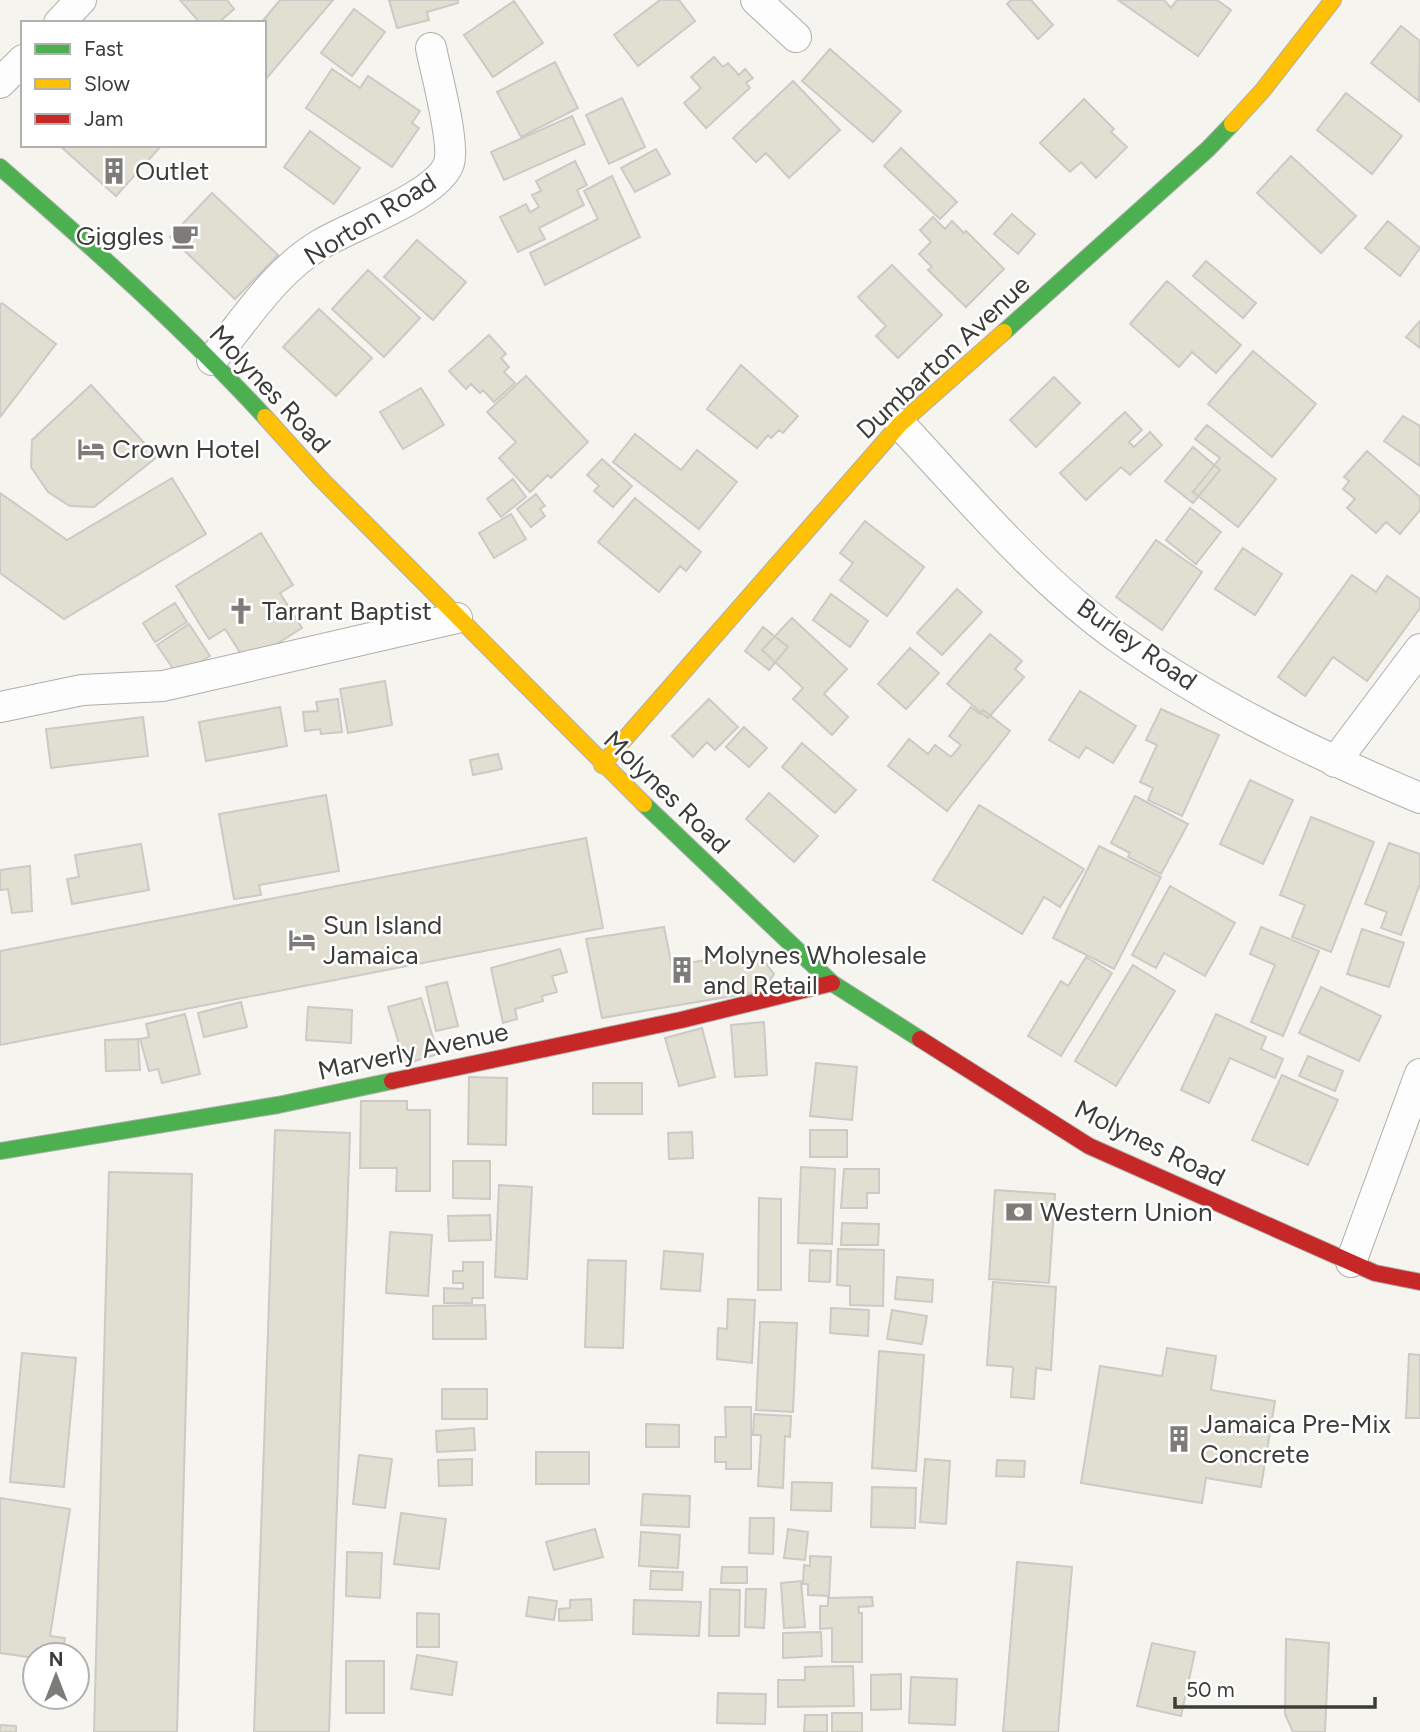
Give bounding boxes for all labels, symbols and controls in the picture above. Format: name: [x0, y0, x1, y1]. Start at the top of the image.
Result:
legend: [21, 21, 266, 147]
text: Fast: [84, 36, 124, 61]
text: Slow: [84, 71, 130, 96]
text: Jam: [84, 106, 123, 131]
place label: Outlet: [135, 155, 209, 187]
building icon: Outlet: [99, 156, 129, 186]
street label: Norton Road: [298, 166, 442, 272]
place label: Giggles: [76, 220, 164, 252]
cafe icon: Giggles: [170, 221, 200, 251]
street label: Dumbarton Avenue: [850, 268, 1036, 446]
street label: Molynes Road: [203, 318, 337, 460]
place label: Crown Hotel: [112, 433, 260, 465]
hotel icon: Crown Hotel: [76, 434, 106, 464]
street label: Burley Road: [1071, 591, 1203, 697]
place label: Tarrant Baptist: [262, 595, 432, 627]
church icon: Tarrant Baptist: [226, 596, 256, 626]
street label: Molynes Road: [597, 724, 737, 860]
place label: Sun Island Jamaica: [323, 909, 442, 971]
hotel icon: Sun Island Jamaica: [287, 925, 317, 955]
place label: Molynes Wholesale and Retail: [703, 939, 926, 1001]
building icon: Molynes Wholesale and Retail: [667, 955, 697, 985]
street label: Marverly Avenue: [315, 1015, 511, 1087]
street label: Molynes Road: [1069, 1093, 1231, 1193]
place label: Western Union: [1040, 1196, 1212, 1228]
bank icon: Western Union: [1004, 1197, 1034, 1227]
place label: Jamaica Pre-Mix Concrete: [1200, 1408, 1392, 1470]
building icon: Jamaica Pre-Mix Concrete: [1164, 1424, 1194, 1454]
north arrow: [21, 1641, 91, 1711]
text: N: [49, 1648, 63, 1671]
scale bar: [1175, 1666, 1374, 1710]
text: 50 m: [1186, 1677, 1235, 1702]

